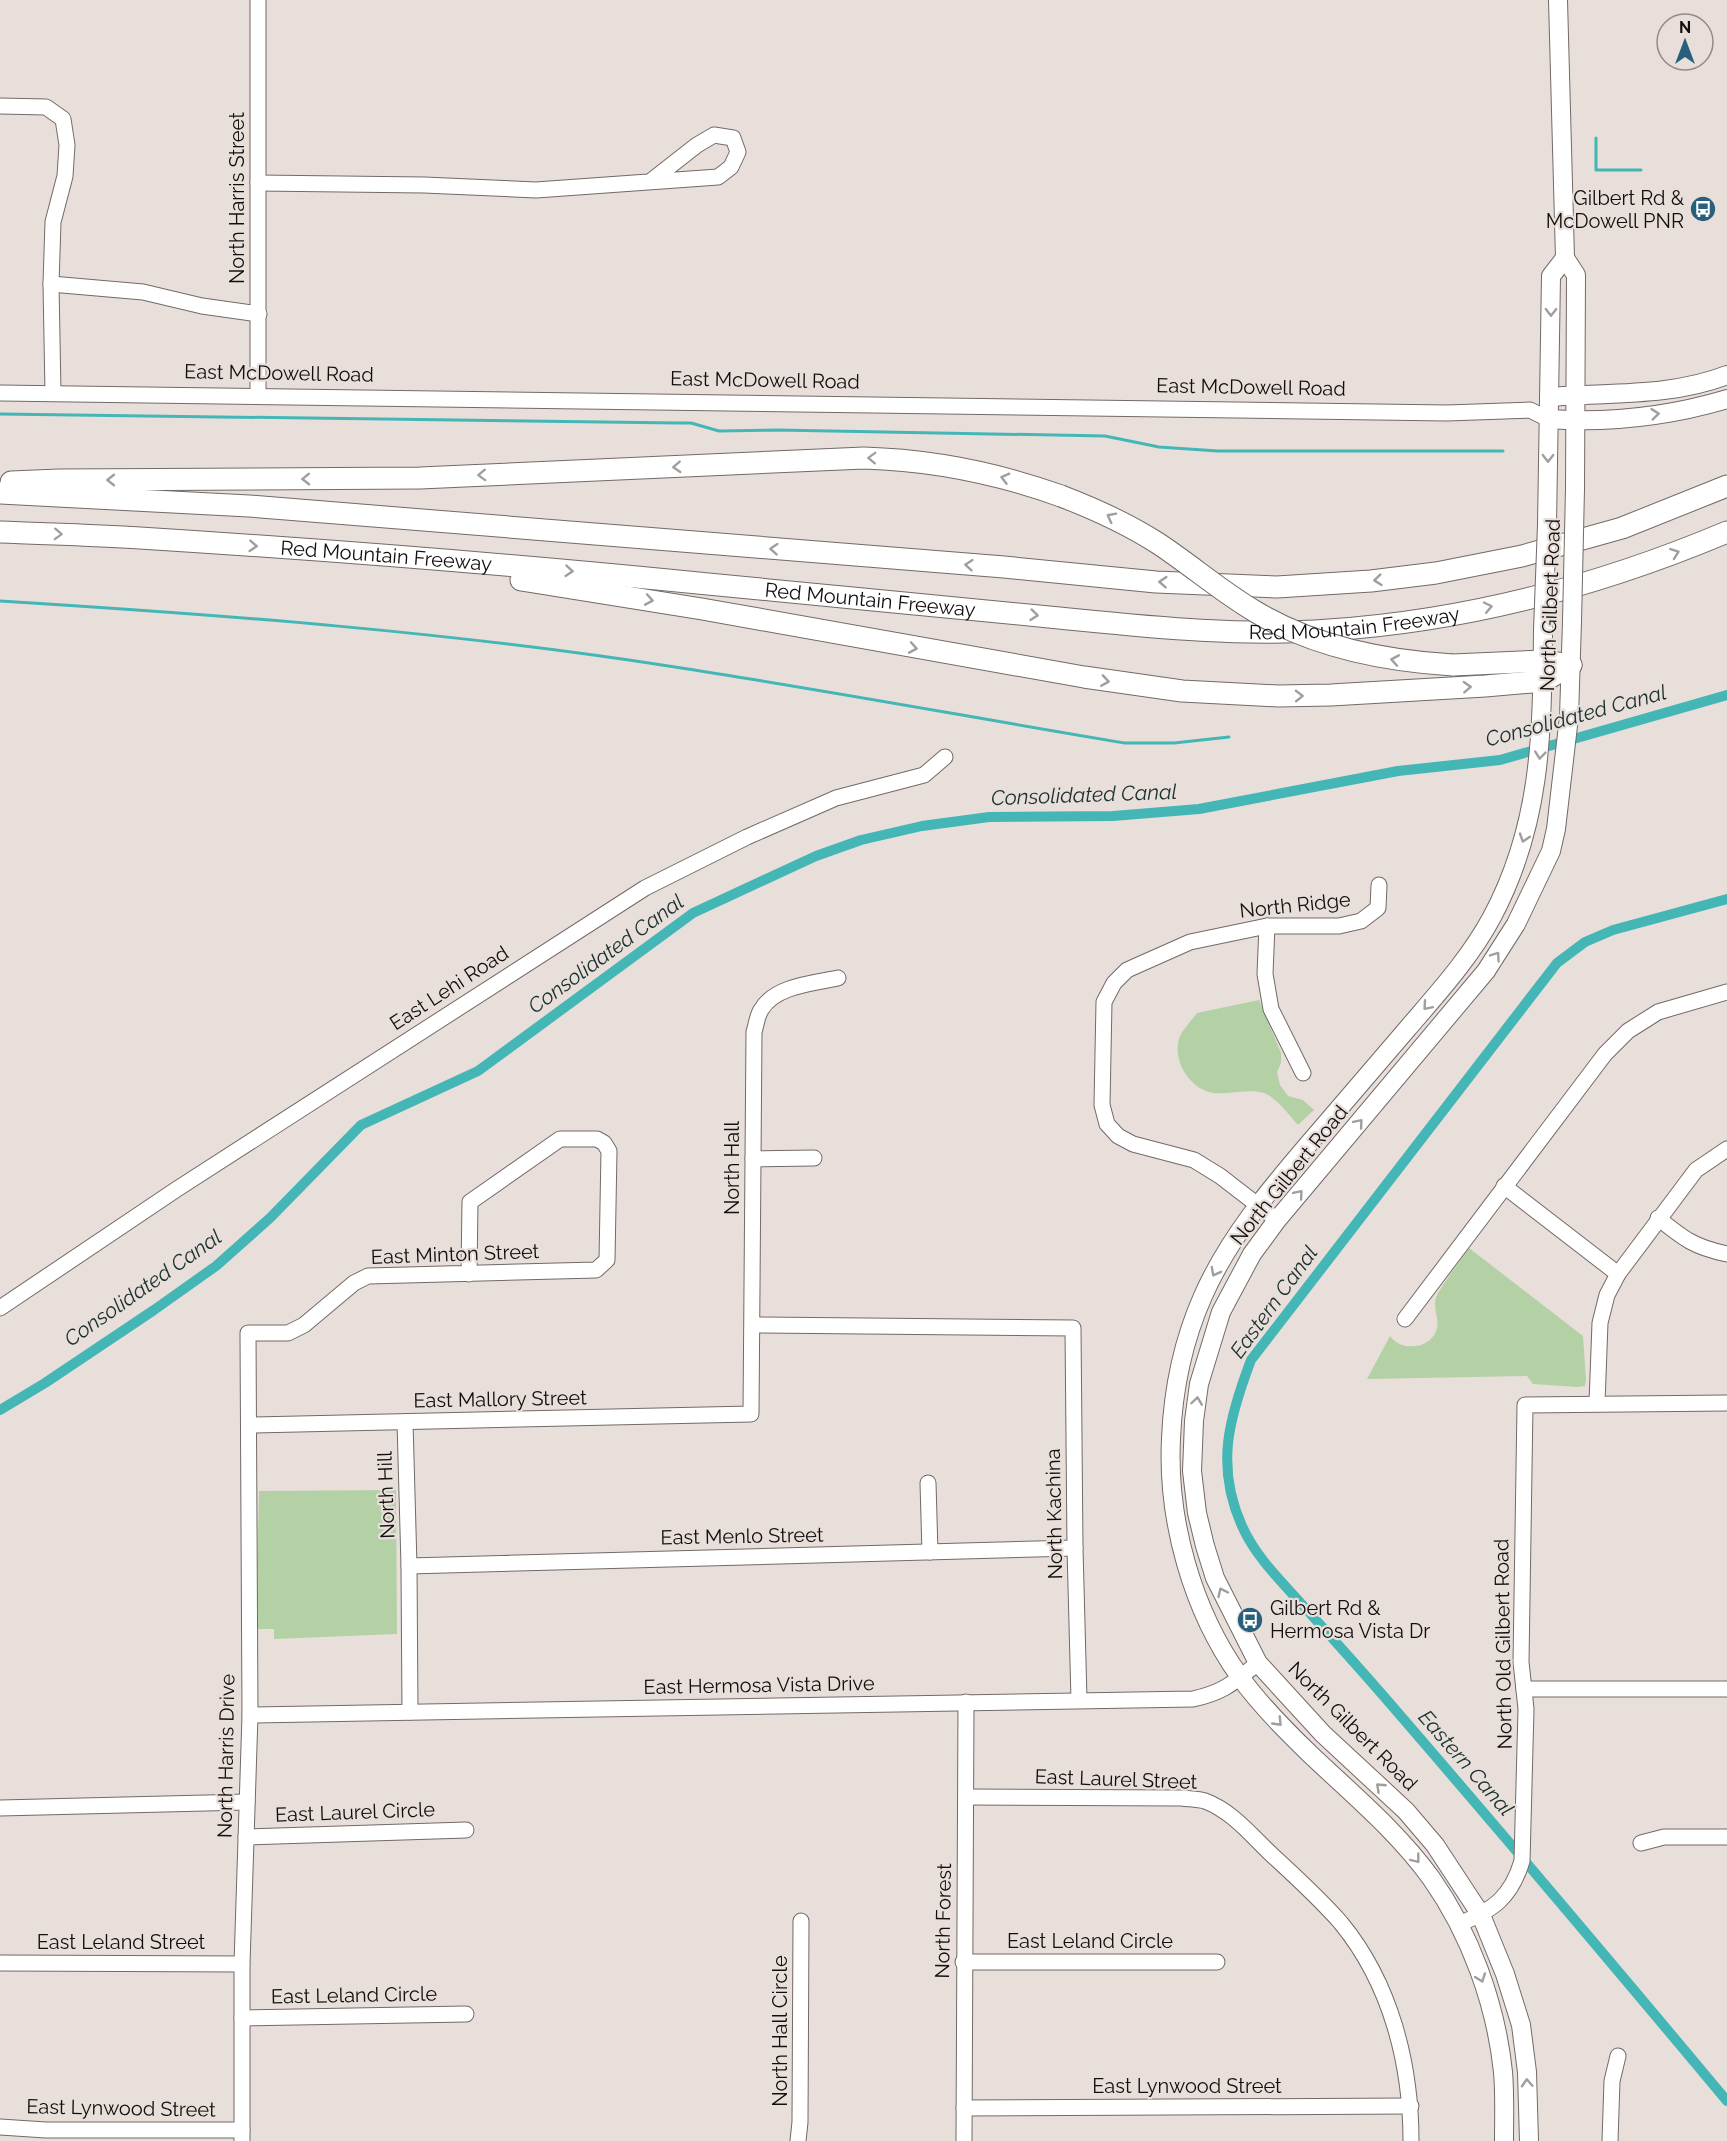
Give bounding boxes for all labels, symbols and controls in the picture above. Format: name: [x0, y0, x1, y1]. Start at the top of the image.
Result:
north arrow: [1655, 12, 1715, 72]
text: N: [1679, 18, 1691, 37]
street label: North Harris Street: [225, 112, 249, 284]
place label: Gilbert Rd & McDowell PNR: [1546, 186, 1685, 233]
bus stop icon: Gilbert Rd & McDowell PNR: [1688, 194, 1718, 224]
one-way arrow: [1544, 307, 1557, 316]
street label: East McDowell Road: [184, 359, 374, 387]
street label: East McDowell Road: [670, 366, 860, 394]
street label: East McDowell Road: [1156, 373, 1346, 401]
one-way arrow: [1651, 408, 1660, 421]
one-way arrow: [868, 452, 877, 464]
one-way arrow: [1542, 454, 1554, 463]
one-way arrow: [673, 461, 682, 474]
one-way arrow: [478, 469, 487, 482]
one-way arrow: [301, 473, 310, 485]
one-way arrow: [1000, 473, 1010, 486]
one-way arrow: [106, 474, 115, 486]
one-way arrow: [1106, 513, 1117, 525]
street label: North Gilbert Road: [1535, 518, 1565, 692]
one-way arrow: [54, 528, 63, 541]
street label: Red Mountain Freeway: [280, 535, 493, 576]
one-way arrow: [249, 539, 258, 552]
one-way arrow: [770, 543, 779, 556]
one-way arrow: [1669, 548, 1680, 561]
one-way arrow: [964, 558, 973, 571]
one-way arrow: [564, 564, 573, 577]
one-way arrow: [1374, 573, 1383, 586]
one-way arrow: [1158, 576, 1167, 589]
street label: Red Mountain Freeway: [764, 578, 977, 622]
one-way arrow: [644, 593, 654, 606]
one-way arrow: [1483, 601, 1493, 614]
street label: Red Mountain Freeway: [1249, 602, 1462, 644]
one-way arrow: [1030, 608, 1039, 621]
one-way arrow: [909, 641, 918, 653]
one-way arrow: [1390, 654, 1400, 667]
one-way arrow: [1100, 674, 1110, 687]
water label: Consolidated Canal: [1483, 679, 1669, 752]
one-way arrow: [1463, 681, 1472, 694]
one-way arrow: [1295, 690, 1304, 702]
one-way arrow: [1534, 750, 1546, 759]
water label: Consolidated Canal: [990, 779, 1177, 810]
one-way arrow: [1518, 832, 1531, 843]
street label: North Ridge: [1238, 887, 1352, 923]
water label: Consolidated Canal: [523, 889, 688, 1018]
street label: East Lehi Road: [385, 941, 513, 1035]
one-way arrow: [1489, 952, 1500, 963]
one-way arrow: [1423, 999, 1434, 1010]
street label: North Gilbert Road: [1225, 1100, 1353, 1250]
one-way arrow: [1352, 1119, 1363, 1130]
street label: North Hall: [720, 1120, 744, 1215]
one-way arrow: [1292, 1190, 1303, 1201]
water label: Consolidated Canal: [59, 1224, 226, 1351]
street label: East Minton Street: [370, 1239, 540, 1269]
water label: Eastern Canal: [1225, 1241, 1323, 1363]
one-way arrow: [1211, 1266, 1222, 1277]
street label: East Mallory Street: [413, 1385, 587, 1413]
one-way arrow: [1190, 1397, 1203, 1406]
street label: North Kachina: [1041, 1448, 1067, 1580]
street label: North Hill: [372, 1450, 400, 1539]
street label: East Menlo Street: [660, 1523, 824, 1549]
street label: North Old Gilbert Road: [1489, 1538, 1517, 1750]
one-way arrow: [1217, 1587, 1229, 1598]
place label: Gilbert Rd & Hermosa Vista Dr: [1270, 1596, 1430, 1643]
bus stop icon: Gilbert Rd & Hermosa Vista Dr: [1235, 1605, 1265, 1635]
street label: North Gilbert Road: [1283, 1656, 1423, 1796]
street label: East Hermosa Vista Drive: [643, 1671, 875, 1699]
street label: North Harris Drive: [213, 1673, 239, 1838]
water label: Eastern Canal: [1414, 1705, 1519, 1821]
one-way arrow: [1271, 1715, 1282, 1725]
street label: East Laurel Street: [1034, 1764, 1198, 1794]
one-way arrow: [1376, 1783, 1387, 1794]
street label: East Laurel Circle: [275, 1797, 436, 1827]
one-way arrow: [1408, 1853, 1419, 1864]
street label: North Forest: [930, 1863, 956, 1979]
street label: East Leland Circle: [1007, 1929, 1173, 1953]
street label: East Leland Street: [37, 1930, 206, 1954]
street label: North Hall Circle: [768, 1955, 792, 2107]
one-way arrow: [1474, 1972, 1486, 1983]
street label: East Leland Circle: [271, 1982, 438, 2008]
street label: East Lynwood Street: [1092, 2074, 1282, 2098]
one-way arrow: [1521, 2078, 1534, 2087]
street label: East Lynwood Street: [26, 2094, 216, 2122]

